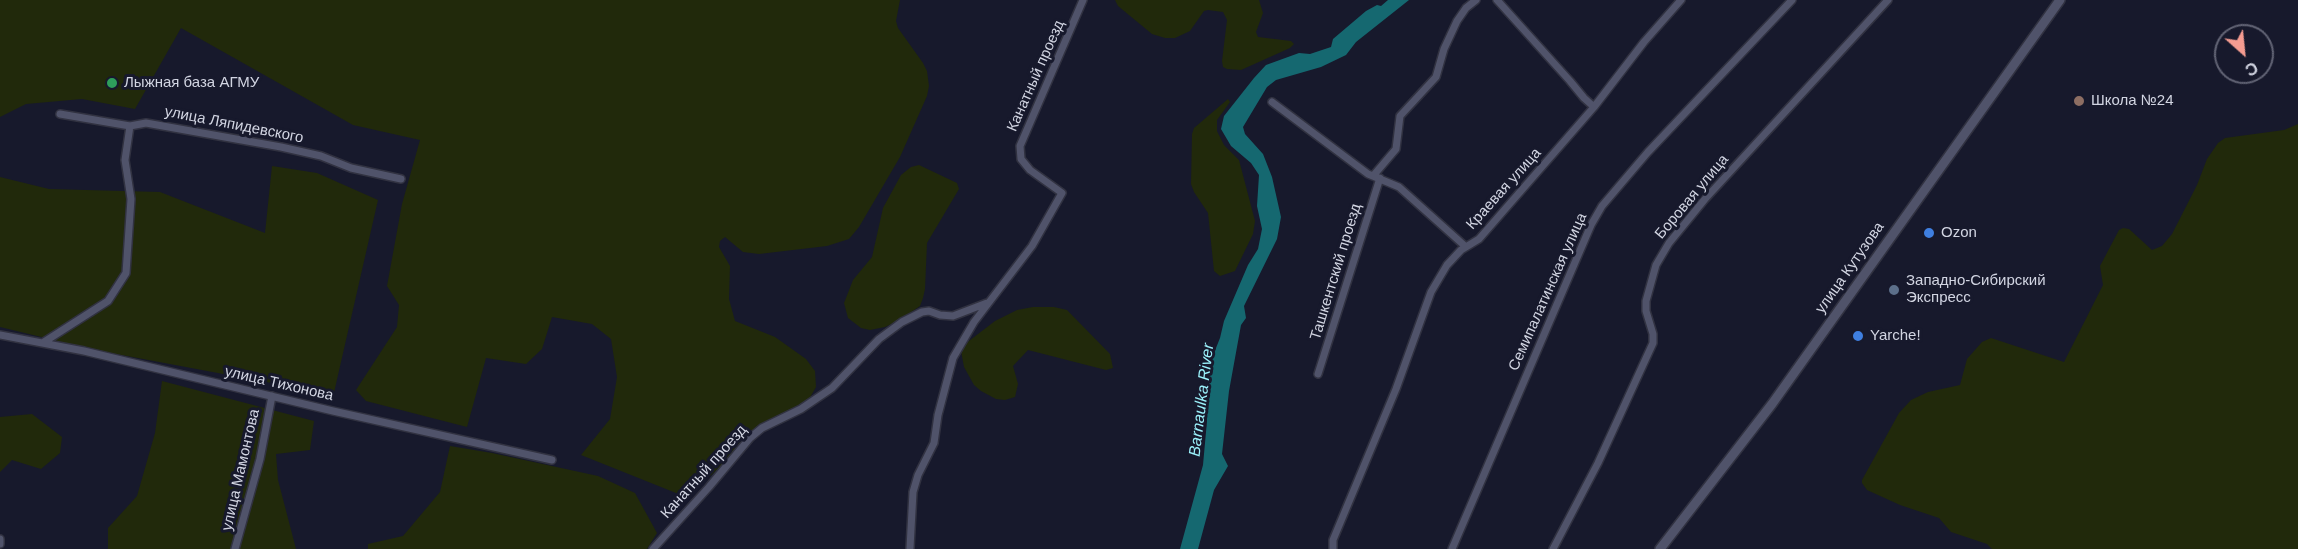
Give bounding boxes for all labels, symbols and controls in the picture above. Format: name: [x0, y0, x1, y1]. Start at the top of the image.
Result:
street label: Канатный проезд: [1003, 18, 1069, 134]
north arrow: [2214, 24, 2274, 84]
text: С: [2242, 59, 2261, 79]
place label: Лыжная база АГМУ: [124, 74, 259, 92]
marker: Лыжная база АГМУ: [105, 76, 119, 90]
place label: Школа №24: [2091, 92, 2174, 110]
marker: Школа №24: [2072, 94, 2086, 108]
street label: улица Ляпидевского: [163, 103, 305, 147]
street label: Краевая улица: [1463, 145, 1545, 233]
street label: Боровая улица: [1652, 151, 1732, 243]
street label: Ташкентский проезд: [1307, 201, 1365, 343]
street label: Семипалатинская улица: [1505, 210, 1591, 374]
street label: улица Кутузова: [1812, 219, 1888, 317]
place label: Ozon: [1941, 224, 1977, 242]
marker: Ozon: [1922, 226, 1936, 240]
place label: Западно-Сибирский Экспресс: [1906, 272, 2046, 307]
marker: Западно-Сибирский Экспресс: [1887, 283, 1901, 297]
place label: Yarche!: [1870, 327, 1921, 345]
marker: Yarche!: [1851, 329, 1865, 343]
water label: Barnaulka River: [1186, 342, 1218, 458]
street label: улица Тихонова: [223, 363, 335, 405]
street label: улица Мамонтова: [218, 407, 264, 533]
street label: Канатный проезд: [657, 421, 751, 523]

